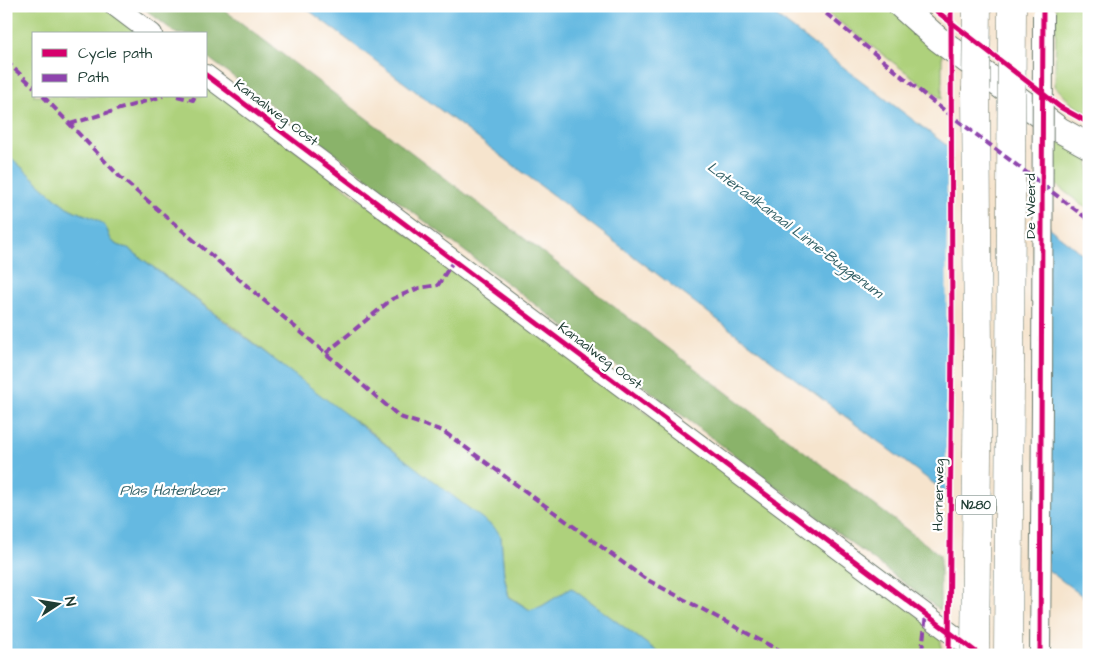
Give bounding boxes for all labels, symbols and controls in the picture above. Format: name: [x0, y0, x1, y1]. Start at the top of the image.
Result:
legend: [32, 32, 208, 98]
text: Cycle path: [78, 43, 153, 65]
text: Path: [78, 67, 109, 88]
street label: Kanaalweg Oost: [230, 75, 322, 151]
water label: Lateraalkanaal Linne-Buggenum: [702, 157, 888, 305]
street label: De Weerd: [1021, 173, 1041, 239]
street label: Kanaalweg Oost: [554, 318, 646, 394]
street label: Hornerweg: [928, 459, 950, 531]
water label: Plas Hatenboer: [120, 480, 226, 501]
road number: N280: [956, 496, 996, 514]
north arrow: [32, 578, 82, 628]
text: N: [59, 595, 80, 608]

